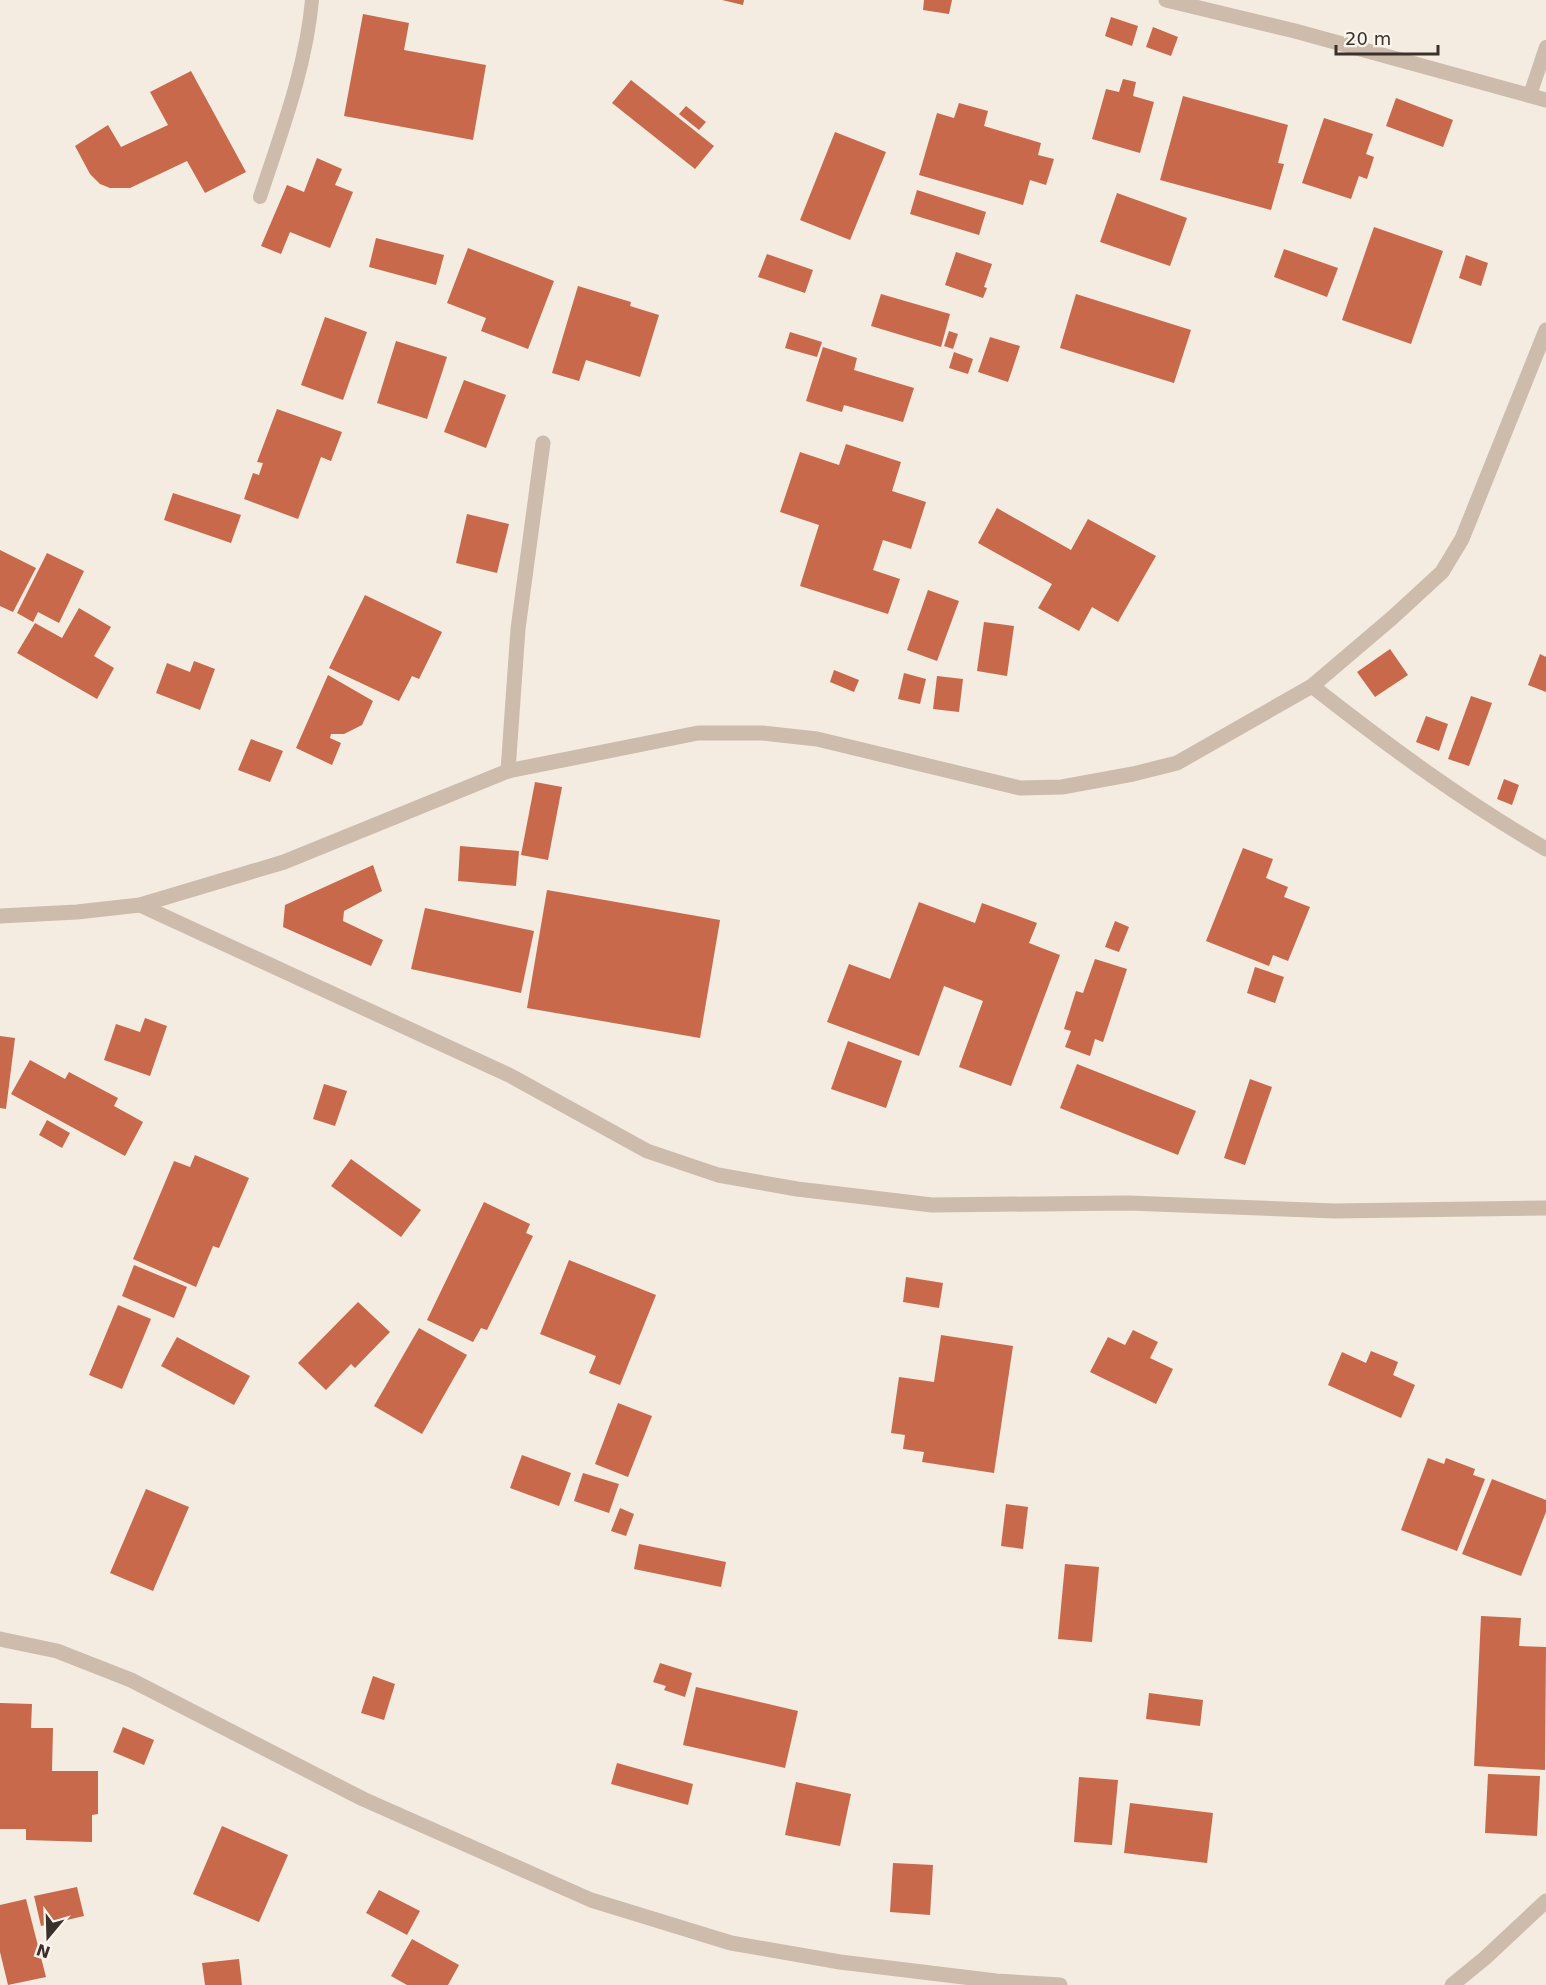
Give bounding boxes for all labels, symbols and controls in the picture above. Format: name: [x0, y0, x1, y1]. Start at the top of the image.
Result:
scale bar: [1336, 18, 1438, 56]
text: 20 m: [1345, 28, 1391, 49]
north arrow: [18, 1907, 78, 1967]
text: N: [34, 1940, 53, 1962]

